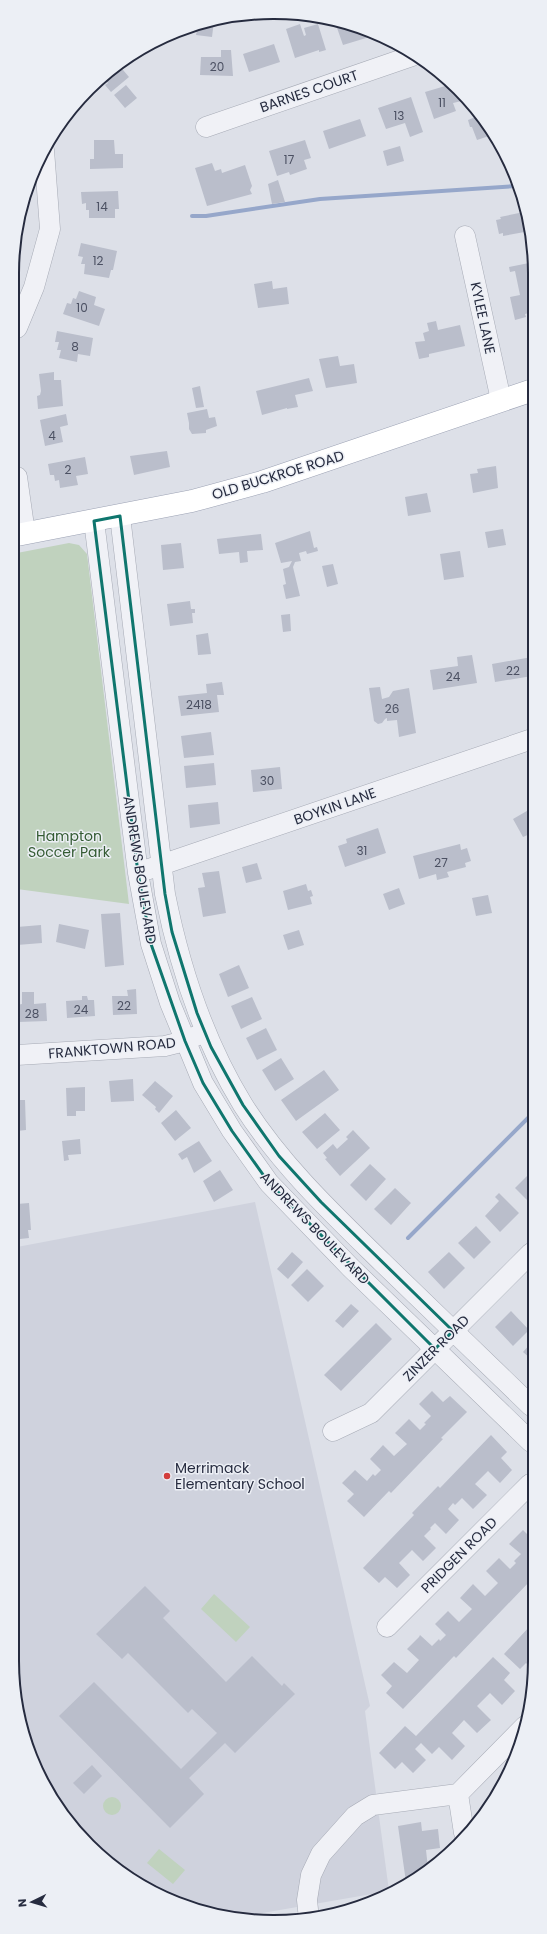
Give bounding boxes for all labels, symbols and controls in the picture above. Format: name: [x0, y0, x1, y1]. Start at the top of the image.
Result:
house number: 20: [210, 58, 224, 75]
street label: BARNES COURT: [257, 65, 361, 117]
house number: 11: [438, 94, 446, 111]
house number: 13: [394, 107, 404, 124]
house number: 17: [284, 151, 295, 168]
house number: 14: [96, 198, 108, 215]
house number: 12: [93, 252, 103, 269]
street label: KYLEE LANE: [466, 280, 500, 356]
house number: 10: [76, 299, 88, 316]
house number: 8: [71, 338, 79, 355]
house number: 4: [48, 427, 56, 444]
street label: OLD BUCKROE ROAD: [209, 445, 347, 505]
house number: 2: [65, 461, 72, 478]
house number: 22: [506, 662, 520, 679]
house number: 24: [446, 668, 461, 685]
house number: 2418: [186, 696, 212, 713]
house number: 26: [385, 700, 399, 717]
house number: 30: [260, 772, 274, 789]
street label: BOYKIN LANE: [291, 783, 379, 829]
street label: ANDREWS BOULEVARD: [118, 794, 162, 946]
park label: Hampton Soccer Park: [28, 826, 111, 862]
house number: 31: [357, 842, 367, 859]
house number: 27: [434, 854, 448, 871]
house number: 22: [117, 997, 131, 1014]
house number: 24: [74, 1001, 89, 1018]
house number: 28: [25, 1005, 39, 1022]
street label: FRANKTOWN ROAD: [47, 1032, 177, 1064]
street label: ANDREWS BOULEVARD: [256, 1167, 374, 1289]
street label: ZINZER ROAD: [398, 1310, 474, 1386]
place label: Merrimack Elementary School: [175, 1458, 305, 1494]
marker: Merrimack Elementary School: [162, 1471, 172, 1481]
street label: PRIDGEN ROAD: [416, 1512, 502, 1598]
north arrow: [12, 1882, 52, 1922]
text: N: [14, 1898, 30, 1908]

